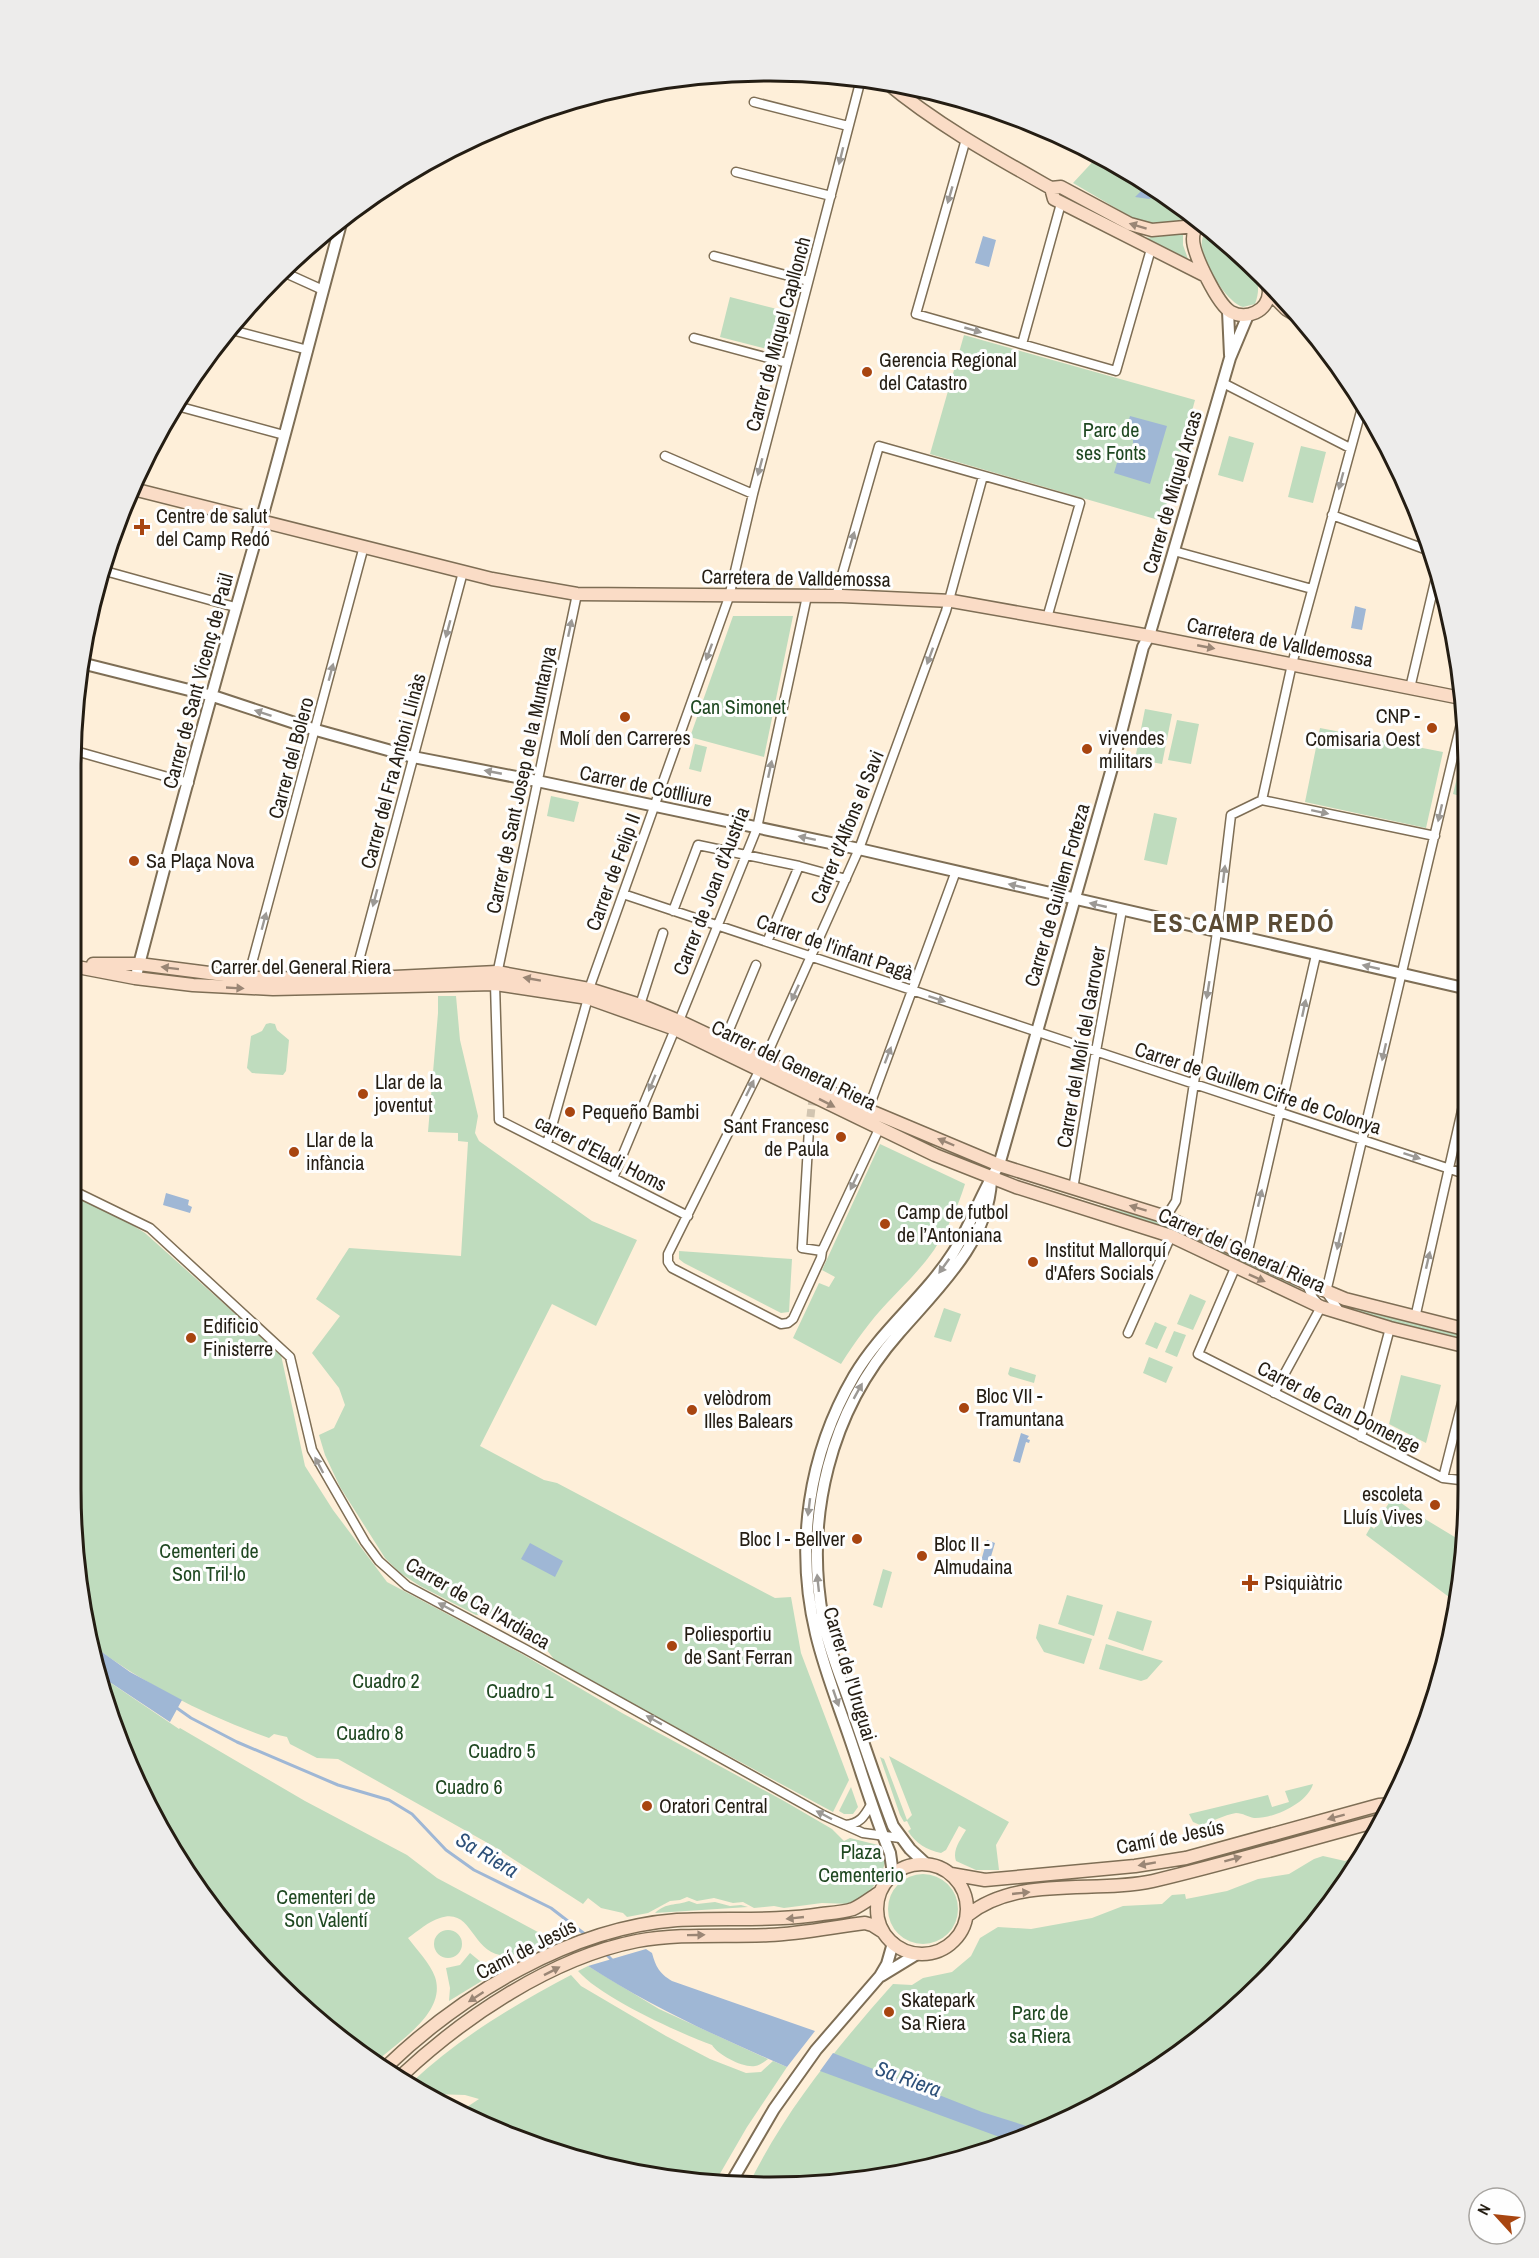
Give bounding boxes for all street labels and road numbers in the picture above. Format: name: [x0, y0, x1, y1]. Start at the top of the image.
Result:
street label: Carrer de Miquel Capllonch: [739, 234, 817, 434]
street label: Carrer de Miquel Arcas: [1135, 407, 1208, 577]
street label: Carretera de Valldemossa: [701, 562, 891, 593]
street label: Carrer de Sant Vicenç de Paül: [156, 570, 239, 792]
street label: Carretera de Valldemossa: [1185, 610, 1376, 673]
street label: Carrer de Sant Josep de la Muntanya: [479, 644, 562, 916]
street label: Carrer del Fra Antoni Llinàs: [353, 670, 432, 872]
street label: Carrer del Bolero: [261, 694, 320, 822]
street label: Carrer d'Alfons el Savi: [803, 746, 890, 908]
street label: Carrer de Cotlliure: [577, 758, 715, 813]
street label: Carrer de Guillem Forteza: [1017, 800, 1096, 990]
street label: Carrer de Joan d'Àustria: [666, 803, 755, 979]
street label: Carrer de Felip II: [579, 809, 646, 934]
street label: Carrer de l'infant Pagà: [753, 907, 917, 986]
street label: Carrer del Molí del Garrover: [1049, 944, 1112, 1150]
street label: Carrer del General Riera: [211, 953, 391, 980]
street label: Carrer del General Riera: [707, 1013, 881, 1116]
street label: Carrer de Guillem Cifre de Colonya: [1131, 1035, 1385, 1140]
street label: carrer d'Eladi Homs: [531, 1108, 672, 1197]
street label: Carrer del General Riera: [1154, 1201, 1330, 1299]
street label: Carrer de Can Domenge: [1253, 1354, 1425, 1459]
street label: Carrer de Ca l'Ardiaca: [401, 1550, 555, 1655]
street label: Carrer de l'Uruguai: [817, 1603, 884, 1744]
street label: Camí de Jesús: [1114, 1813, 1226, 1860]
street label: Camí de Jesús: [471, 1912, 581, 1985]

